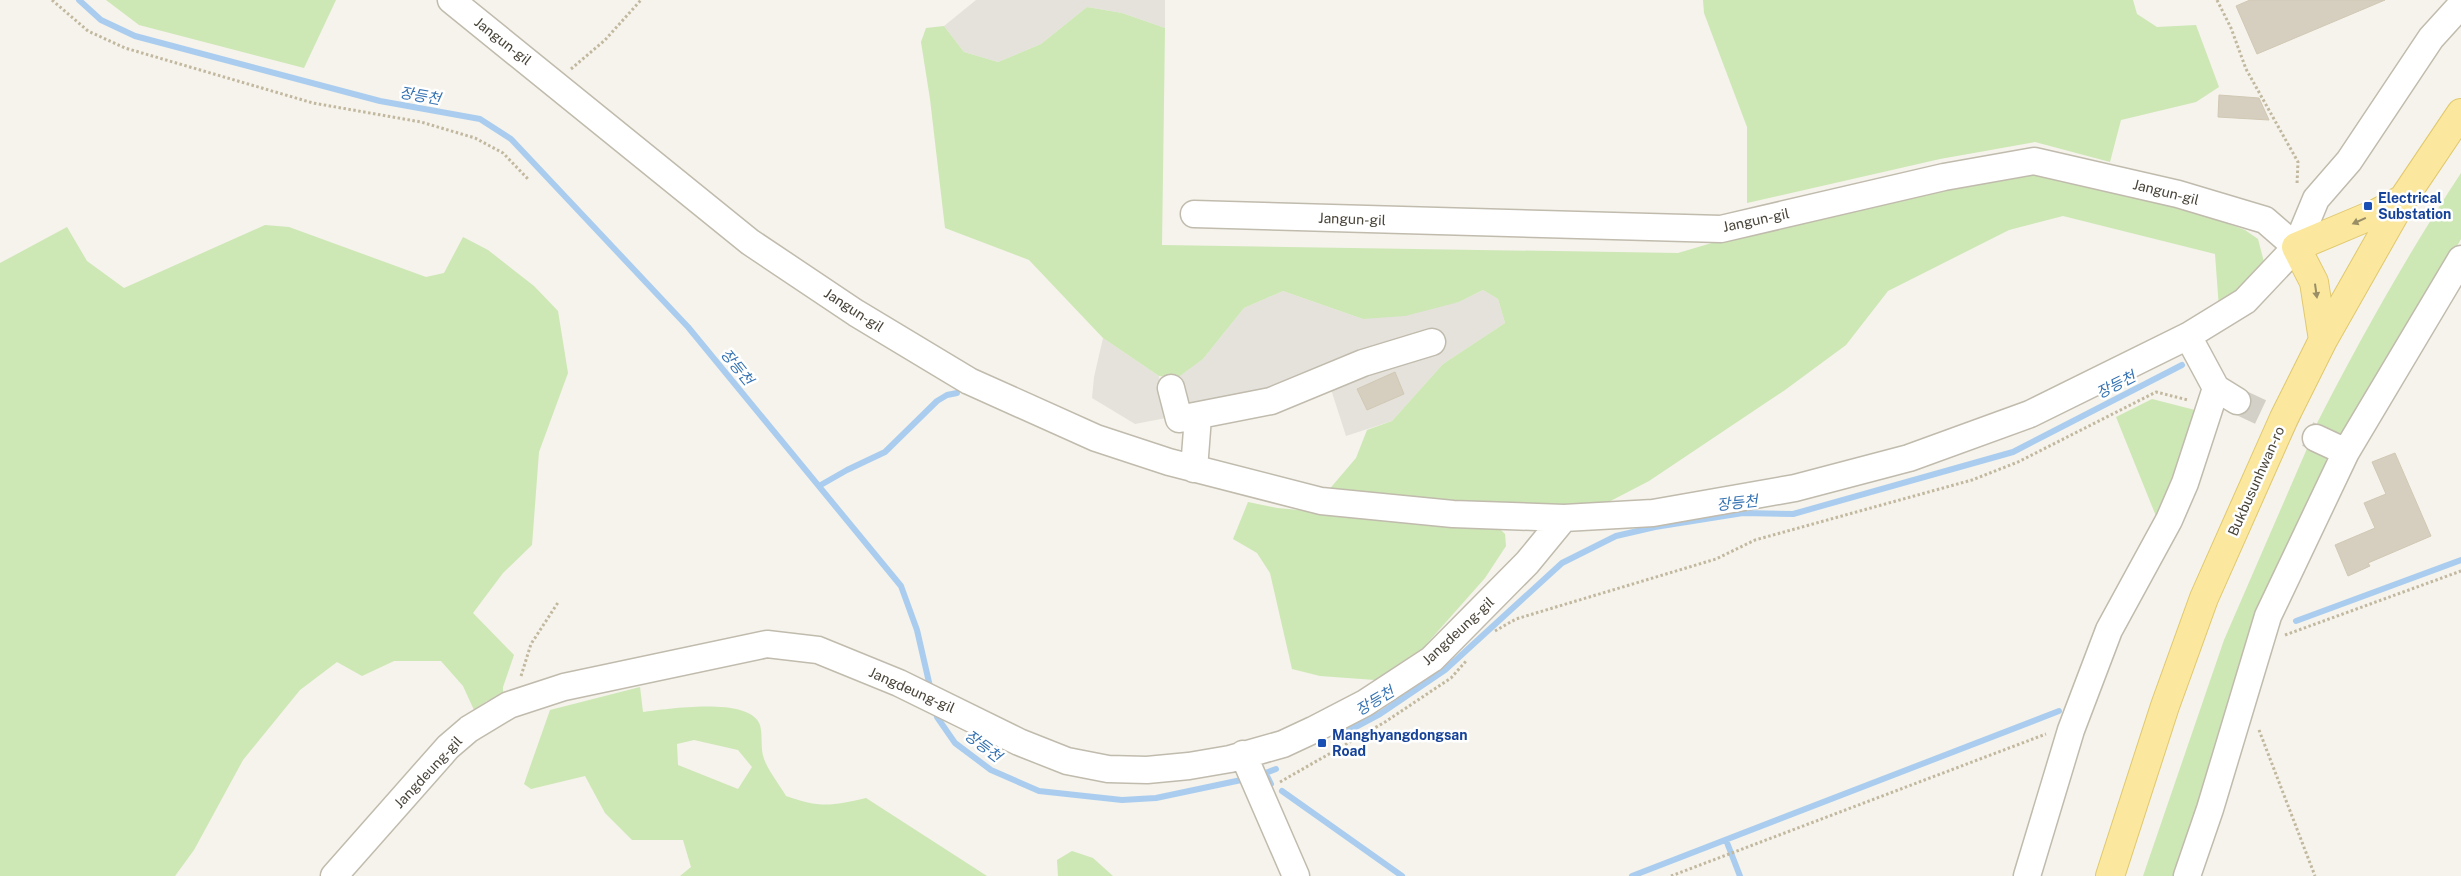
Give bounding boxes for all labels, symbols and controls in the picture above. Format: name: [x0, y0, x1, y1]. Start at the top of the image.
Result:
street label: Jangun-gil: [471, 14, 535, 68]
water label: 장등천: [398, 84, 444, 108]
street label: Jangun-gil: [2131, 176, 2201, 208]
place label: Electrical Substation: [2378, 190, 2451, 222]
marker: Electrical Substation: [2362, 200, 2374, 212]
street label: Jangun-gil: [1721, 205, 1791, 235]
street label: Jangun-gil: [1318, 210, 1386, 228]
one-way arrow: [2352, 217, 2366, 225]
one-way arrow: [2312, 283, 2320, 299]
street label: Jangun-gil: [821, 285, 887, 335]
water label: 장등천: [718, 345, 758, 390]
water label: 장등천: [2093, 367, 2140, 402]
street label: Bukbusunhwan-ro: [2225, 424, 2287, 538]
water label: 장등천: [1715, 492, 1761, 513]
street label: Jangdeung-gil: [1419, 594, 1497, 668]
street label: Jangdeung-gil: [867, 664, 957, 716]
water label: 장등천: [1353, 681, 1399, 719]
water label: 장등천: [962, 726, 1007, 766]
place label: Manghyangdongsan Road: [1332, 727, 1468, 759]
street label: Jangdeung-gil: [391, 733, 465, 811]
marker: Manghyangdongsan Road: [1316, 737, 1328, 749]

